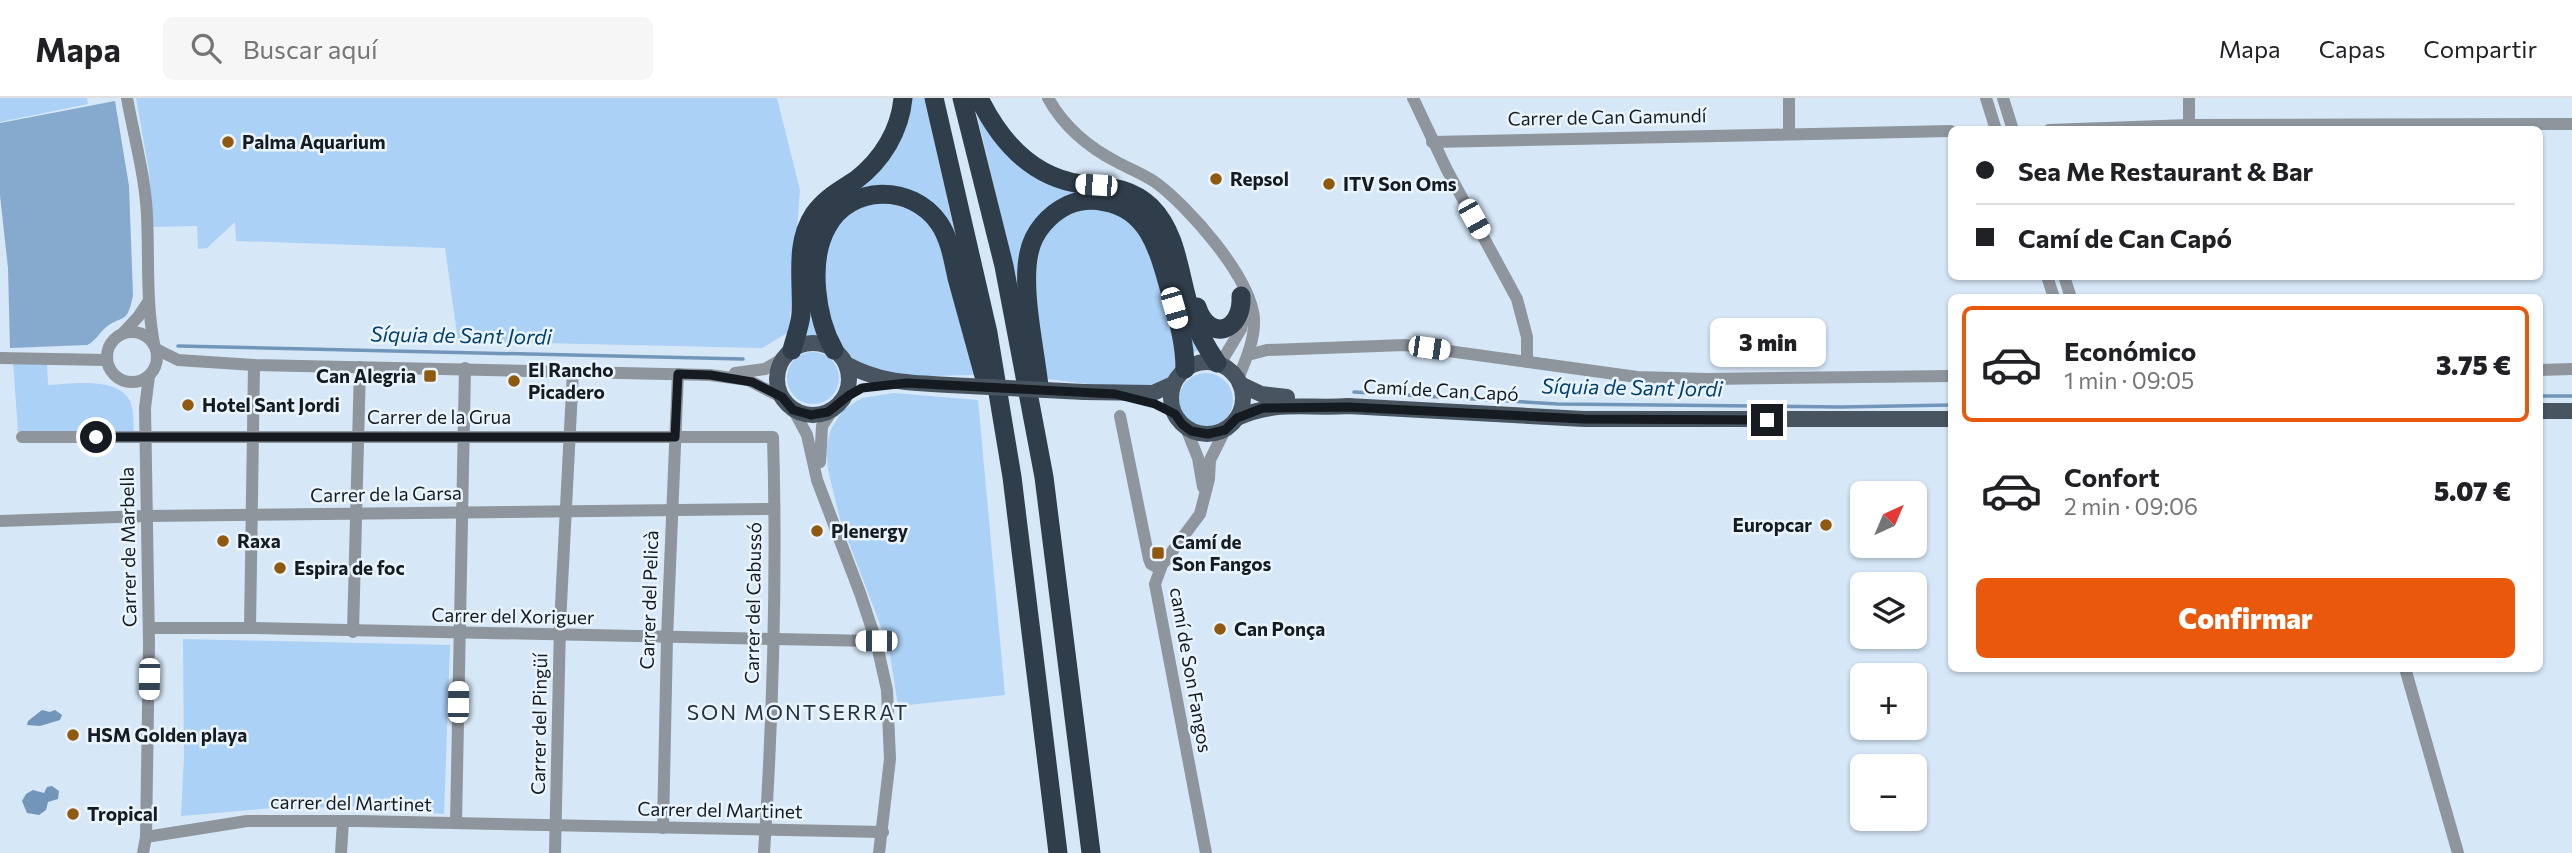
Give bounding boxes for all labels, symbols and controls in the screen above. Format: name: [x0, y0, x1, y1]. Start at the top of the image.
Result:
search box: [163, 17, 653, 80]
text: Mapa: [35, 28, 121, 69]
icon: search: [187, 29, 225, 67]
text: Buscar aquí: [243, 33, 378, 64]
text: Mapa: [2219, 34, 2281, 63]
text: Capas: [2319, 34, 2385, 63]
text: Compartir: [2423, 34, 2537, 63]
street label: Carrer de Can Gamundí: [1507, 103, 1708, 130]
place label: Palma Aquarium: [242, 130, 385, 153]
marker: Palma Aquarium: [220, 134, 236, 150]
text: Sea Me Restaurant & Bar: [2018, 155, 2313, 186]
place label: Repsol: [1230, 167, 1289, 190]
marker: Repsol: [1208, 171, 1224, 187]
place label: ITV Son Oms: [1343, 172, 1457, 195]
car: [1075, 173, 1118, 197]
marker: ITV Son Oms: [1321, 176, 1337, 192]
car: [1455, 196, 1494, 242]
text: Camí de Can Capó: [2018, 222, 2232, 253]
car: [1159, 285, 1190, 331]
callout: 3 min: [1709, 318, 1825, 368]
water label: Síquia de Sant Jordi: [370, 320, 553, 349]
text: 3 min: [1739, 328, 1797, 356]
icon: car: [1980, 333, 2043, 396]
car: [1407, 335, 1452, 361]
text: Económico: [2064, 335, 2196, 366]
text: 3.75 €: [2436, 349, 2511, 380]
place label: El Rancho Picadero: [528, 358, 614, 403]
place label: Can Alegria: [316, 364, 416, 387]
text: 1 min · 09:05: [2064, 366, 2194, 394]
marker: Can Alegria: [422, 368, 438, 384]
water label: Síquia de Sant Jordi: [1541, 372, 1724, 401]
marker: El Rancho Picadero: [506, 373, 522, 389]
street label: Camí de Can Capó: [1363, 374, 1519, 405]
place label: Hotel Sant Jordi: [202, 393, 340, 416]
marker: Hotel Sant Jordi: [180, 397, 196, 413]
route end: [1751, 404, 1783, 436]
street label: Carrer de la Grua: [367, 405, 511, 428]
route start: [80, 421, 112, 453]
icon: car: [1980, 459, 2043, 522]
text: Confort: [2064, 461, 2160, 492]
street label: Carrer de Marbella: [115, 467, 140, 627]
text: 5.07 €: [2434, 475, 2511, 506]
street label: Carrer de la Garsa: [310, 481, 462, 506]
north arrow: [1850, 481, 1927, 558]
map controls: [1850, 481, 1927, 831]
text: 2 min · 09:06: [2064, 492, 2198, 520]
place label: Europcar: [1733, 513, 1812, 536]
marker: Europcar: [1818, 517, 1834, 533]
place label: Plenergy: [831, 519, 909, 542]
street label: Carrer del Cabussó: [740, 522, 765, 684]
marker: Plenergy: [809, 523, 825, 539]
place label: Raxa: [237, 529, 281, 552]
street label: Carrer del Pelicà: [635, 530, 662, 670]
place label: Camí de Son Fangos: [1172, 530, 1271, 575]
marker: Raxa: [215, 533, 231, 549]
marker: Camí de Son Fangos: [1150, 545, 1166, 561]
place label: Espira de foc: [294, 556, 405, 579]
marker: Espira de foc: [272, 560, 288, 576]
button: layers: [1850, 572, 1927, 649]
button: Confirmar: [1976, 578, 2515, 658]
street label: camí de Son Fangos: [1166, 586, 1217, 754]
street label: Carrer del Xoriguer: [431, 603, 595, 628]
place label: Can Ponça: [1234, 617, 1325, 640]
marker: Can Ponça: [1212, 621, 1228, 637]
car: [856, 631, 898, 652]
street label: Carrer del Pingüí: [526, 652, 551, 795]
car: [139, 658, 160, 700]
button: +: [1850, 663, 1927, 740]
car: [448, 681, 469, 723]
district label: SON MONTSERRAT: [687, 699, 909, 724]
place label: HSM Golden playa: [87, 723, 247, 746]
marker: HSM Golden playa: [65, 727, 81, 743]
button: −: [1850, 754, 1927, 831]
street label: carrer del Martinet: [270, 790, 432, 815]
street label: Carrer del Martinet: [637, 797, 803, 822]
place label: Tropical: [87, 802, 158, 825]
marker: Tropical: [65, 806, 81, 822]

